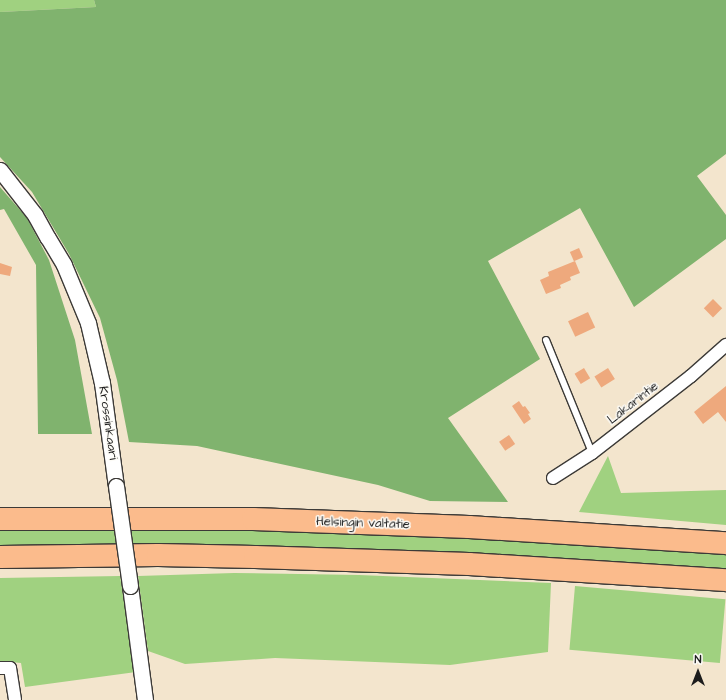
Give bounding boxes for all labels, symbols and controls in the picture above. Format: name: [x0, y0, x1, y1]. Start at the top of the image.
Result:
street label: Lakarintie: [605, 378, 661, 428]
street label: Krossinkaari: [95, 385, 121, 461]
street label: Helsingin valtatie: [316, 514, 410, 532]
north arrow: [678, 652, 718, 692]
text: N: [695, 652, 701, 667]

